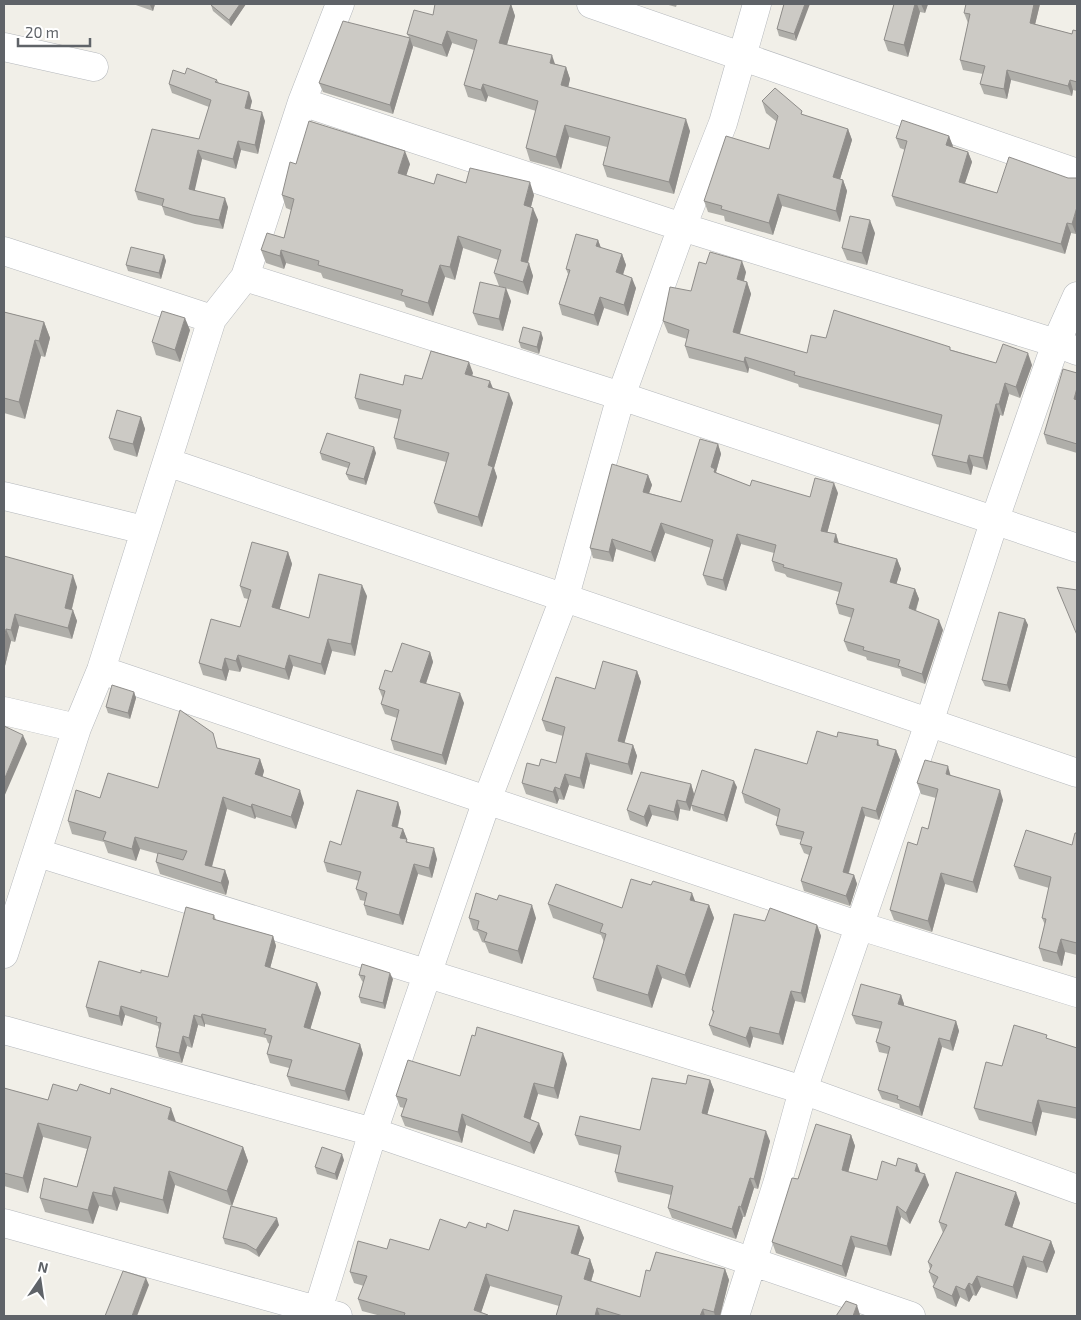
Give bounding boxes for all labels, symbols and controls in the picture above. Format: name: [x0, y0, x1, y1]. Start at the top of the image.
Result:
scale bar: [18, 15, 90, 47]
text: 20 m: [25, 23, 59, 41]
north arrow: [15, 1255, 65, 1305]
text: N: [36, 1257, 50, 1276]

